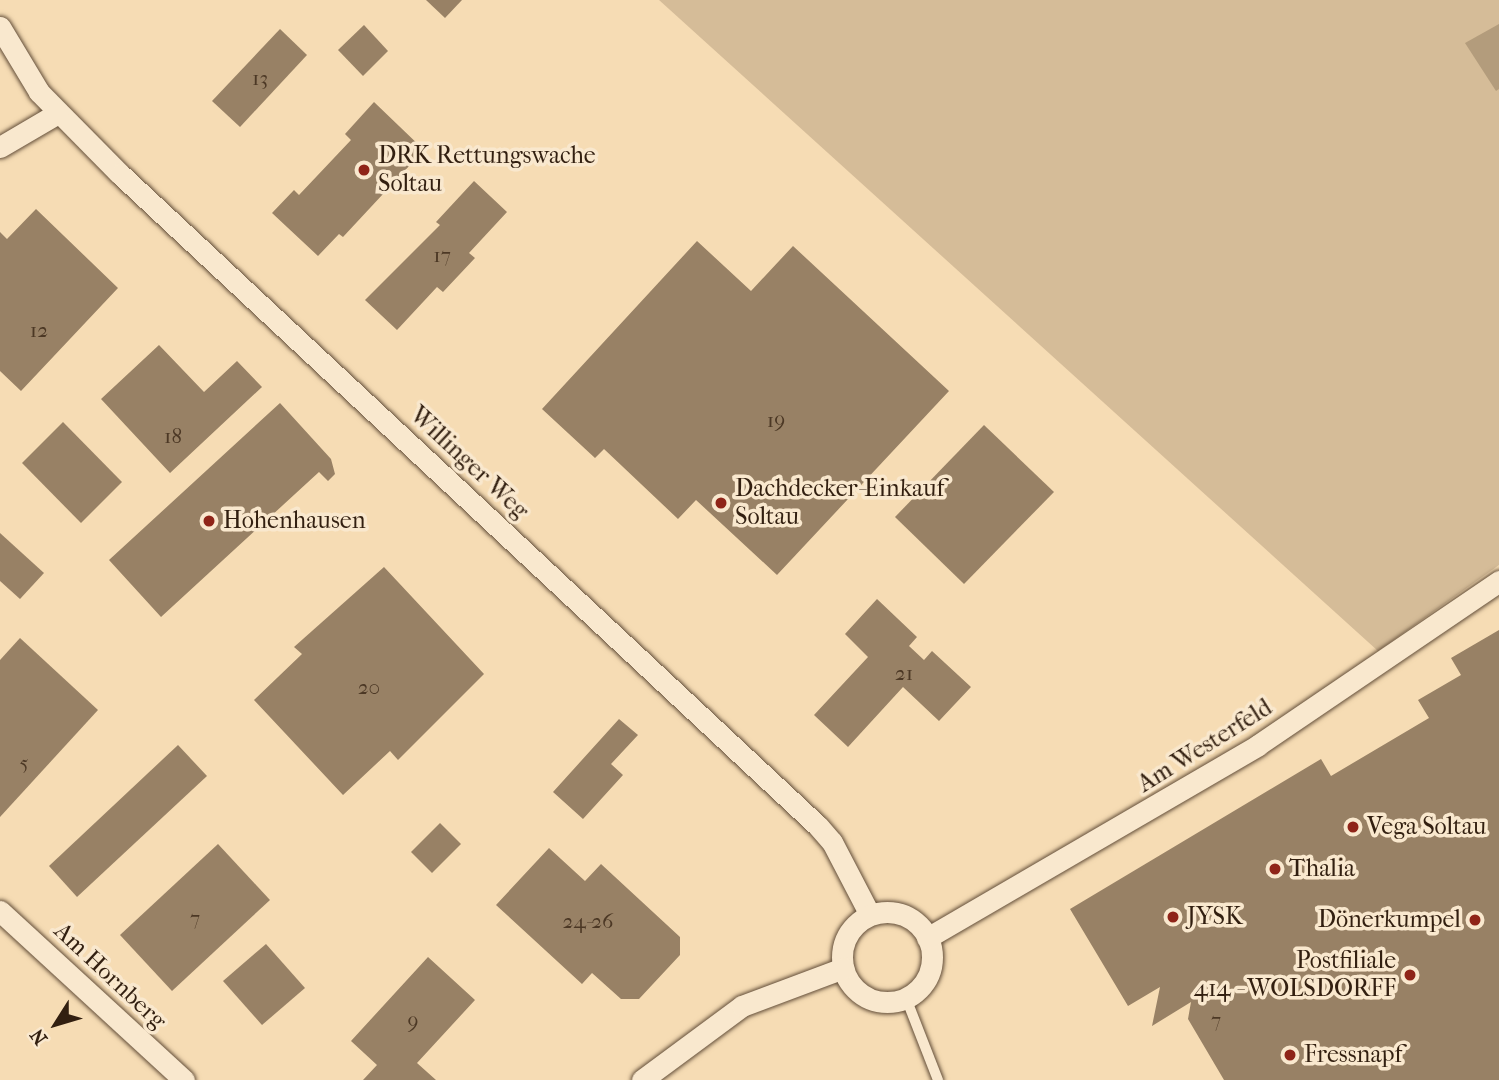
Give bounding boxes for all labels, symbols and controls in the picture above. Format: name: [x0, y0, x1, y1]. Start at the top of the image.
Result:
house number: 13: [252, 65, 268, 91]
place label: DRK Rettungswache Soltau: [378, 142, 596, 198]
marker: DRK Rettungswache Soltau: [356, 162, 372, 178]
house number: 17: [433, 242, 451, 268]
house number: 12: [30, 317, 48, 343]
street label: Willinger Weg: [404, 401, 534, 525]
house number: 19: [767, 407, 785, 433]
house number: 18: [164, 423, 182, 449]
place label: Dachdecker-Einkauf Soltau: [735, 475, 945, 531]
marker: Dachdecker-Einkauf Soltau: [713, 495, 729, 511]
place label: Hohenhausen: [223, 507, 366, 535]
marker: Hohenhausen: [201, 513, 217, 529]
house number: 21: [895, 660, 913, 686]
house number: 20: [358, 674, 380, 700]
street label: Am Westerfeld: [1133, 693, 1277, 799]
house number: 5: [19, 750, 29, 776]
place label: Vega Soltau: [1367, 813, 1486, 841]
marker: Vega Soltau: [1345, 819, 1361, 835]
place label: Thalia: [1289, 855, 1355, 883]
marker: Thalia: [1267, 861, 1283, 877]
place label: JYSK: [1187, 903, 1242, 931]
house number: 7: [190, 905, 200, 931]
place label: Dönerkumpel: [1318, 906, 1461, 934]
house number: 24-26: [563, 908, 613, 934]
marker: JYSK: [1165, 909, 1181, 925]
marker: Dönerkumpel: [1467, 912, 1483, 928]
street label: Am Hornberg: [48, 917, 172, 1035]
place label: Postfiliale 414 - WOLSDORFF: [1194, 947, 1396, 1003]
marker: Postfiliale 414 - WOLSDORFF: [1402, 967, 1418, 983]
north arrow: [21, 989, 91, 1059]
house number: 7: [1211, 1007, 1221, 1033]
house number: 9: [407, 1008, 419, 1034]
text: N: [26, 1024, 52, 1049]
place label: Fressnapf: [1304, 1041, 1402, 1069]
marker: Fressnapf: [1282, 1047, 1298, 1063]

